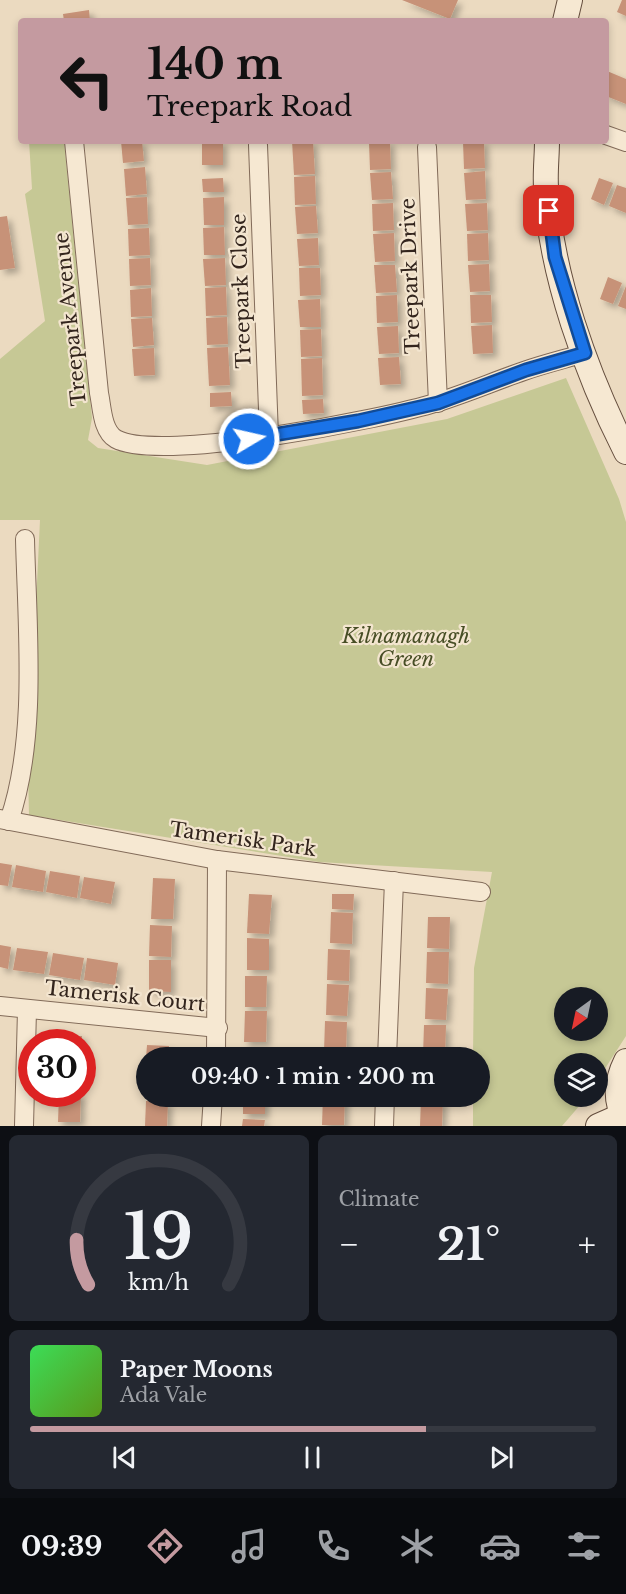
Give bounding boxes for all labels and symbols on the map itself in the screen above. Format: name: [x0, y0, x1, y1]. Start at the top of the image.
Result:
pin: [523, 185, 574, 236]
street label: Treepark Drive: [395, 198, 425, 354]
street label: Treepark Close: [226, 213, 256, 369]
street label: Treepark Avenue: [49, 231, 91, 407]
position arrow: [217, 407, 281, 471]
park label: Kilnamanagh Green: [341, 624, 470, 671]
street label: Tamerisk Park: [168, 817, 318, 861]
street label: Tamerisk Court: [44, 976, 207, 1016]
north arrow: [554, 987, 608, 1041]
speed limit sign: 30: [18, 1029, 96, 1107]

